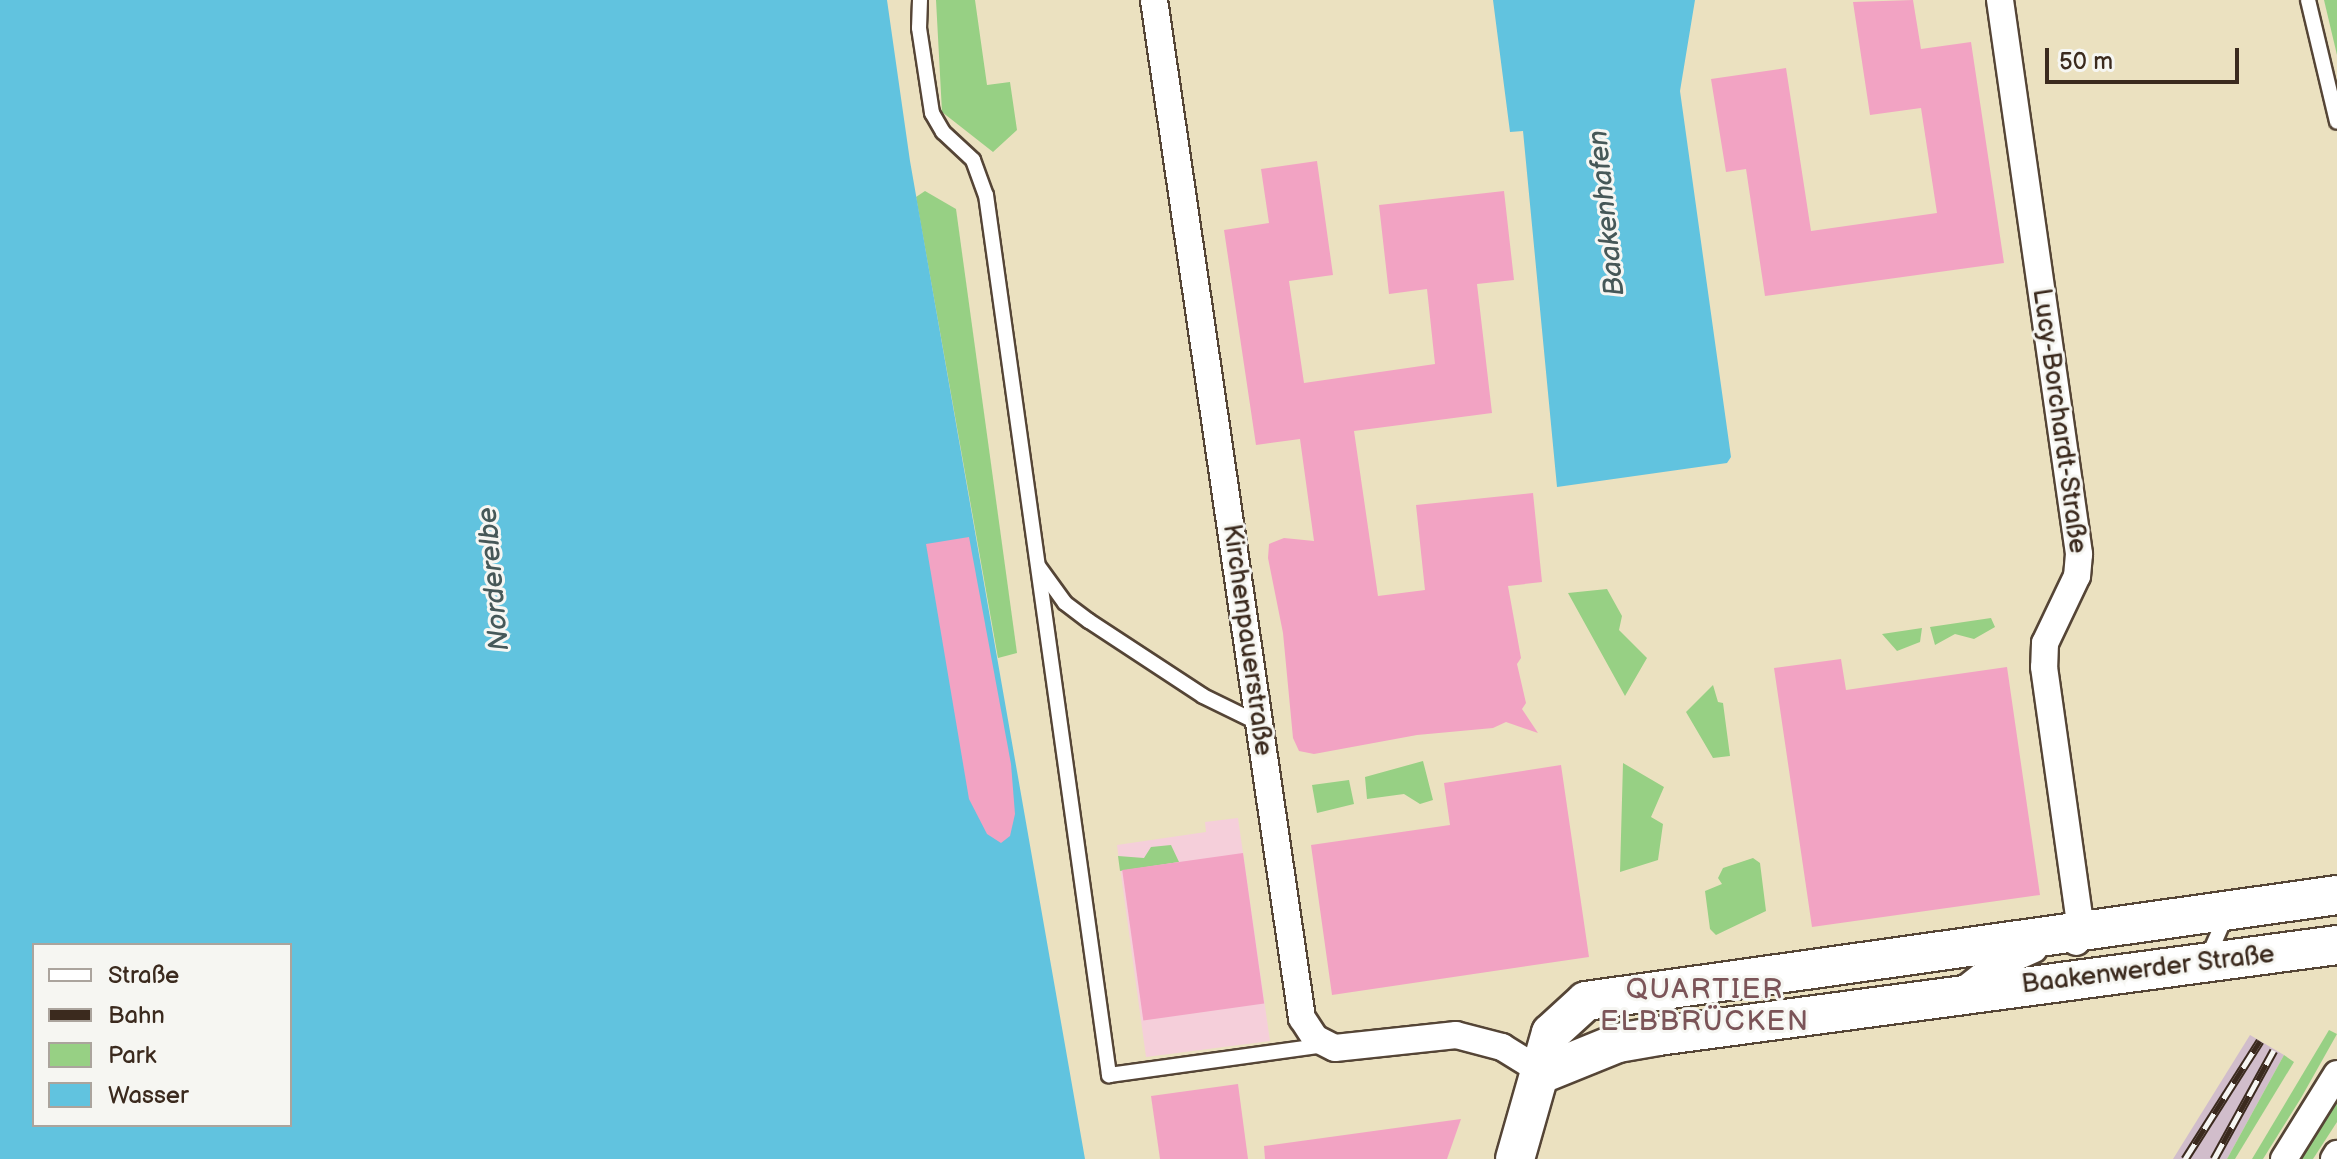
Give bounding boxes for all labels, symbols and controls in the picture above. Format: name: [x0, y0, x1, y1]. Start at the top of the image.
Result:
scale bar: [2049, 32, 2243, 82]
text: 50 m: [2059, 47, 2113, 76]
water label: Baakenhafen: [1582, 128, 1632, 298]
street label: Lucy-Borchardt-Straße: [2025, 287, 2093, 555]
water label: Norderelbe: [471, 506, 517, 652]
street label: Kirchenpauerstraße: [1215, 522, 1279, 758]
street label: Baakenwerder Straße: [2020, 939, 2276, 1001]
legend: [32, 943, 292, 1127]
text: Straße: [108, 961, 179, 990]
district label: QUARTIER ELBBRÜCKEN: [1600, 973, 1810, 1039]
text: Bahn: [108, 1001, 165, 1030]
text: Park: [108, 1041, 156, 1070]
text: Wasser: [108, 1081, 189, 1110]

